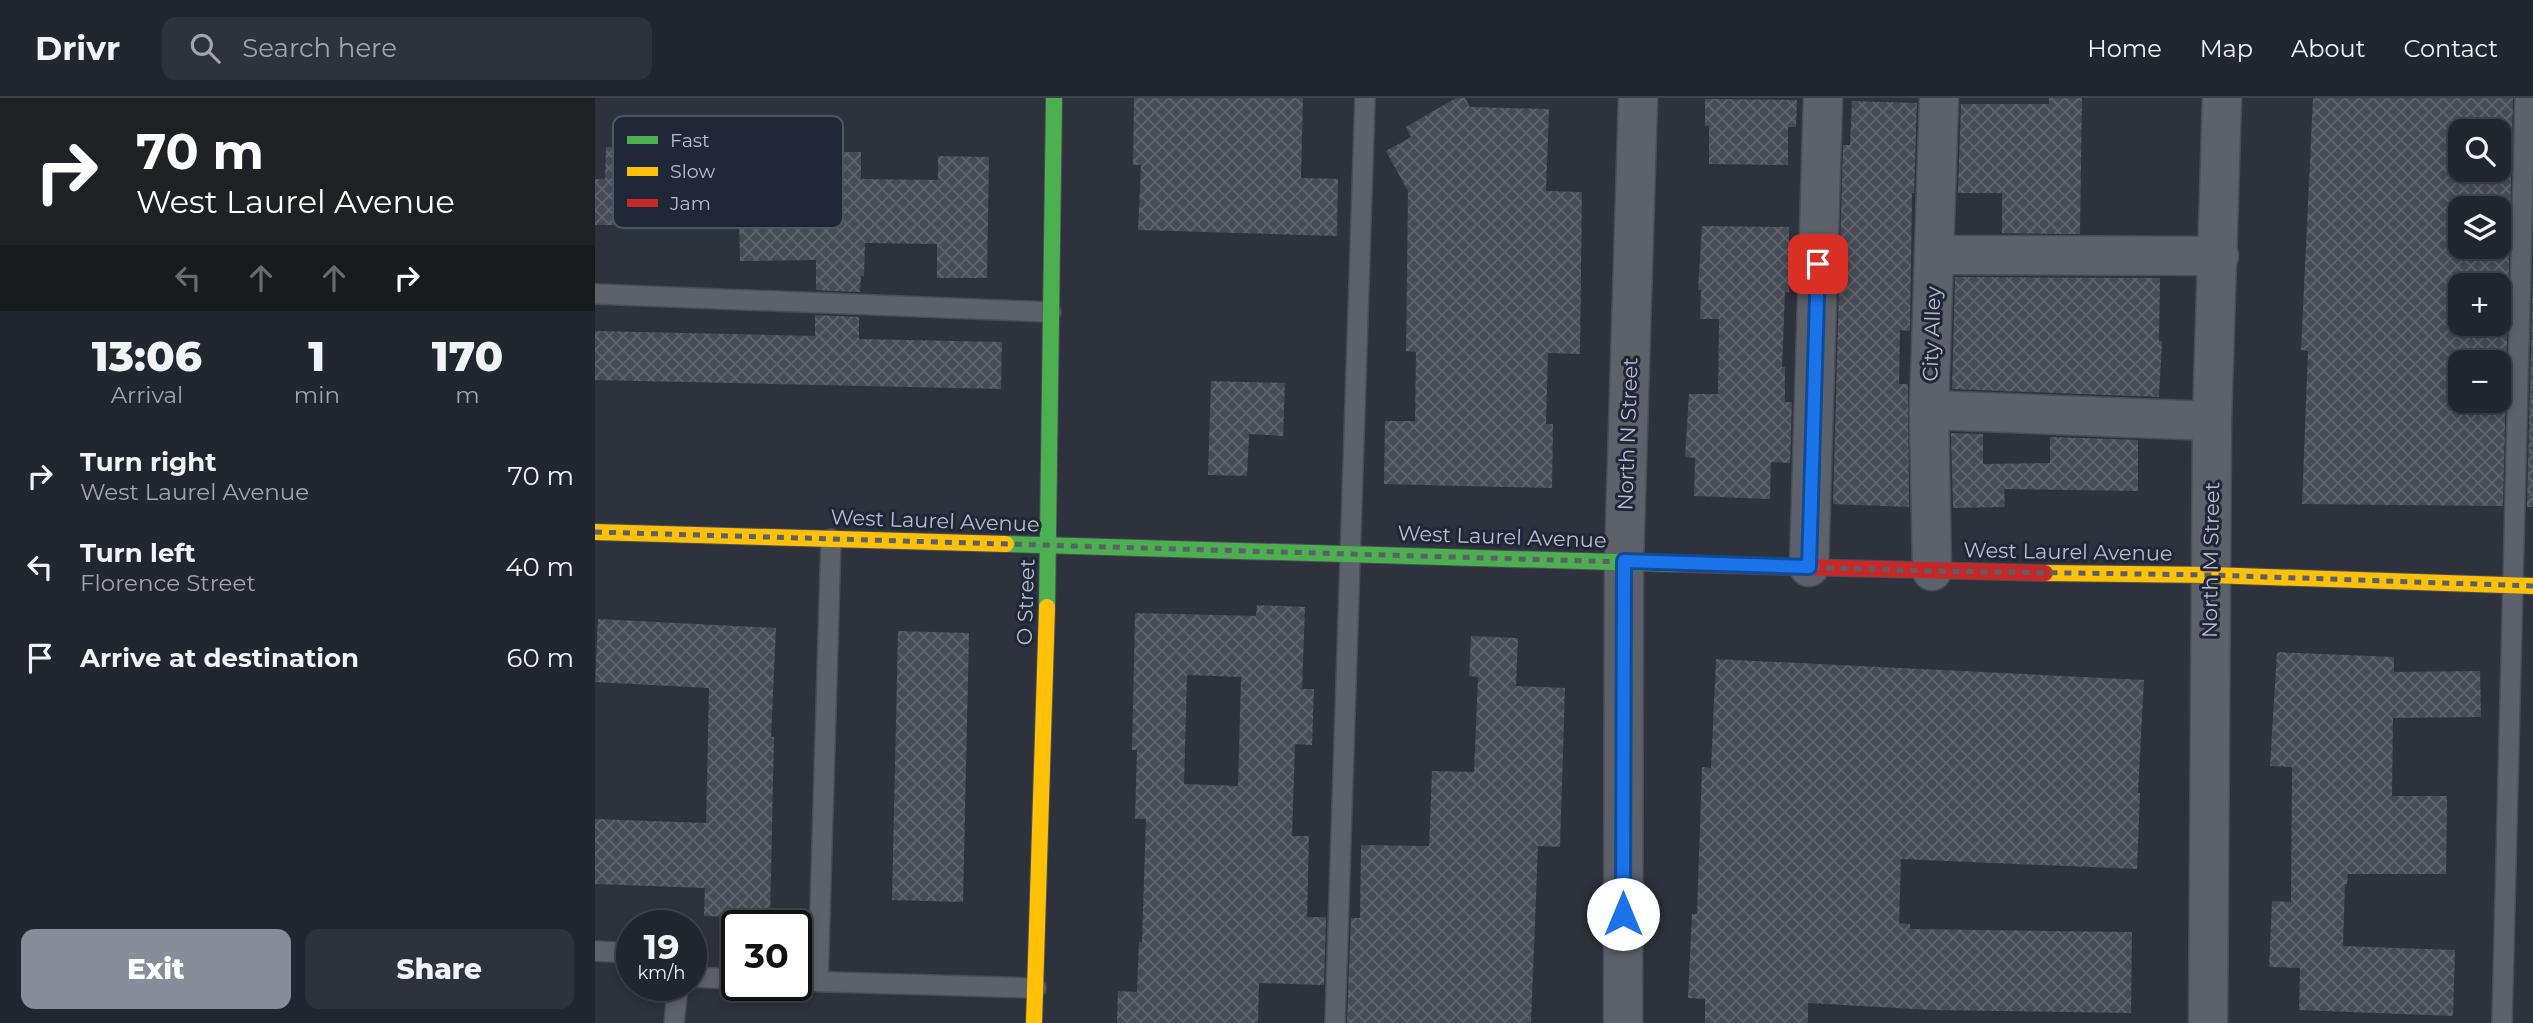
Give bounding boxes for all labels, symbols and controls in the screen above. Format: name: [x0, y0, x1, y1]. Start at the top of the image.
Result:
search box: [162, 17, 652, 80]
text: Drivr: [35, 28, 120, 68]
icon: search: [186, 29, 224, 67]
text: Search here: [242, 32, 397, 64]
text: Home: [2087, 34, 2162, 63]
text: Map: [2200, 34, 2253, 63]
text: About: [2291, 34, 2365, 63]
text: Contact: [2403, 34, 2498, 63]
legend: [613, 116, 843, 228]
map controls: [2448, 119, 2511, 413]
button: search: [2448, 119, 2511, 182]
text: 70 m: [136, 122, 264, 181]
icon: right: [21, 126, 112, 217]
text: Fast: [670, 129, 710, 152]
text: Slow: [670, 160, 715, 183]
text: West Laurel Avenue: [136, 182, 455, 221]
text: Jam: [669, 192, 711, 215]
button: layers: [2448, 196, 2511, 259]
pin: [1788, 234, 1848, 294]
icon: arrive: [1799, 245, 1837, 283]
icon: left: [169, 259, 207, 297]
icon: ahead: [242, 259, 280, 297]
icon: ahead: [315, 259, 353, 297]
icon: right: [388, 259, 426, 297]
button: +: [2448, 273, 2511, 336]
street label: City Alley: [1917, 285, 1946, 382]
text: 13:06: [92, 330, 202, 382]
text: 1: [308, 330, 325, 382]
text: 170: [432, 330, 503, 382]
button: −: [2448, 350, 2511, 413]
street label: North N Street: [1612, 357, 1643, 511]
text: Arrival: [111, 381, 183, 409]
text: min: [294, 381, 340, 409]
text: m: [455, 381, 480, 409]
text: Turn right: [80, 446, 216, 478]
icon: right: [21, 457, 59, 495]
text: 70 m: [508, 460, 574, 492]
text: West Laurel Avenue: [80, 478, 309, 506]
street label: North M Street: [2197, 482, 2224, 638]
street label: West Laurel Avenue: [830, 504, 1040, 537]
street label: West Laurel Avenue: [1397, 520, 1607, 553]
text: Turn left: [80, 537, 196, 569]
street label: West Laurel Avenue: [1963, 537, 2173, 566]
icon: left: [21, 548, 59, 586]
text: 40 m: [505, 551, 574, 583]
street label: O Street: [1011, 558, 1040, 646]
text: Florence Street: [80, 569, 256, 597]
icon: arrive: [21, 639, 59, 677]
text: Arrive at destination: [80, 642, 359, 674]
text: 60 m: [507, 642, 574, 674]
position arrow: [1586, 877, 1660, 951]
speed limit sign: 30: [721, 910, 812, 1001]
text: 19: [643, 925, 680, 968]
button: Exit: [21, 929, 291, 1009]
button: Share: [305, 929, 574, 1009]
text: km/h: [637, 962, 686, 984]

